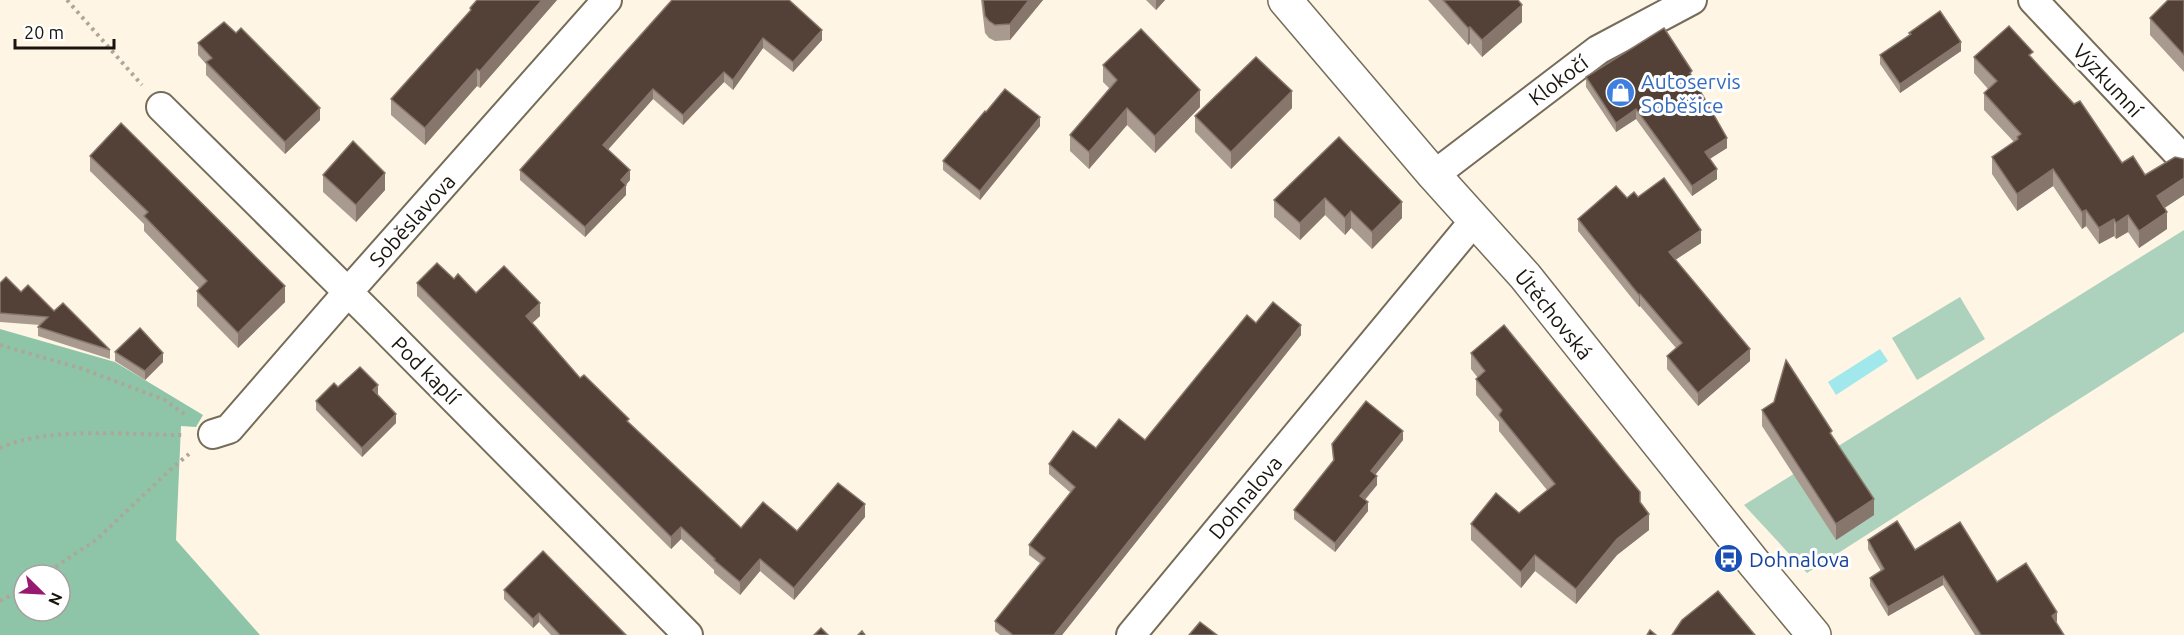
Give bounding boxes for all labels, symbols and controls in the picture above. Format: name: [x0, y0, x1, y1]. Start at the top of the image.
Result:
scale bar: [15, 12, 114, 50]
text: 20 m: [24, 22, 64, 42]
street label: Výzkumní: [2068, 39, 2148, 122]
street label: Klokočí: [1524, 49, 1593, 110]
place label: Autoservis Soběšice: [1641, 69, 1741, 117]
shop icon: Autoservis Soběšice: [1604, 77, 1636, 109]
street label: Soběslavova: [364, 169, 460, 271]
street label: Útěchovská: [1510, 264, 1598, 364]
street label: Pod kaplí: [387, 331, 466, 410]
street label: Dohnalova: [1203, 451, 1287, 543]
bus stop icon: Dohnalova: [1712, 543, 1744, 575]
place label: Dohnalova: [1749, 547, 1850, 571]
north arrow: [12, 563, 72, 623]
text: N: [45, 590, 66, 608]

